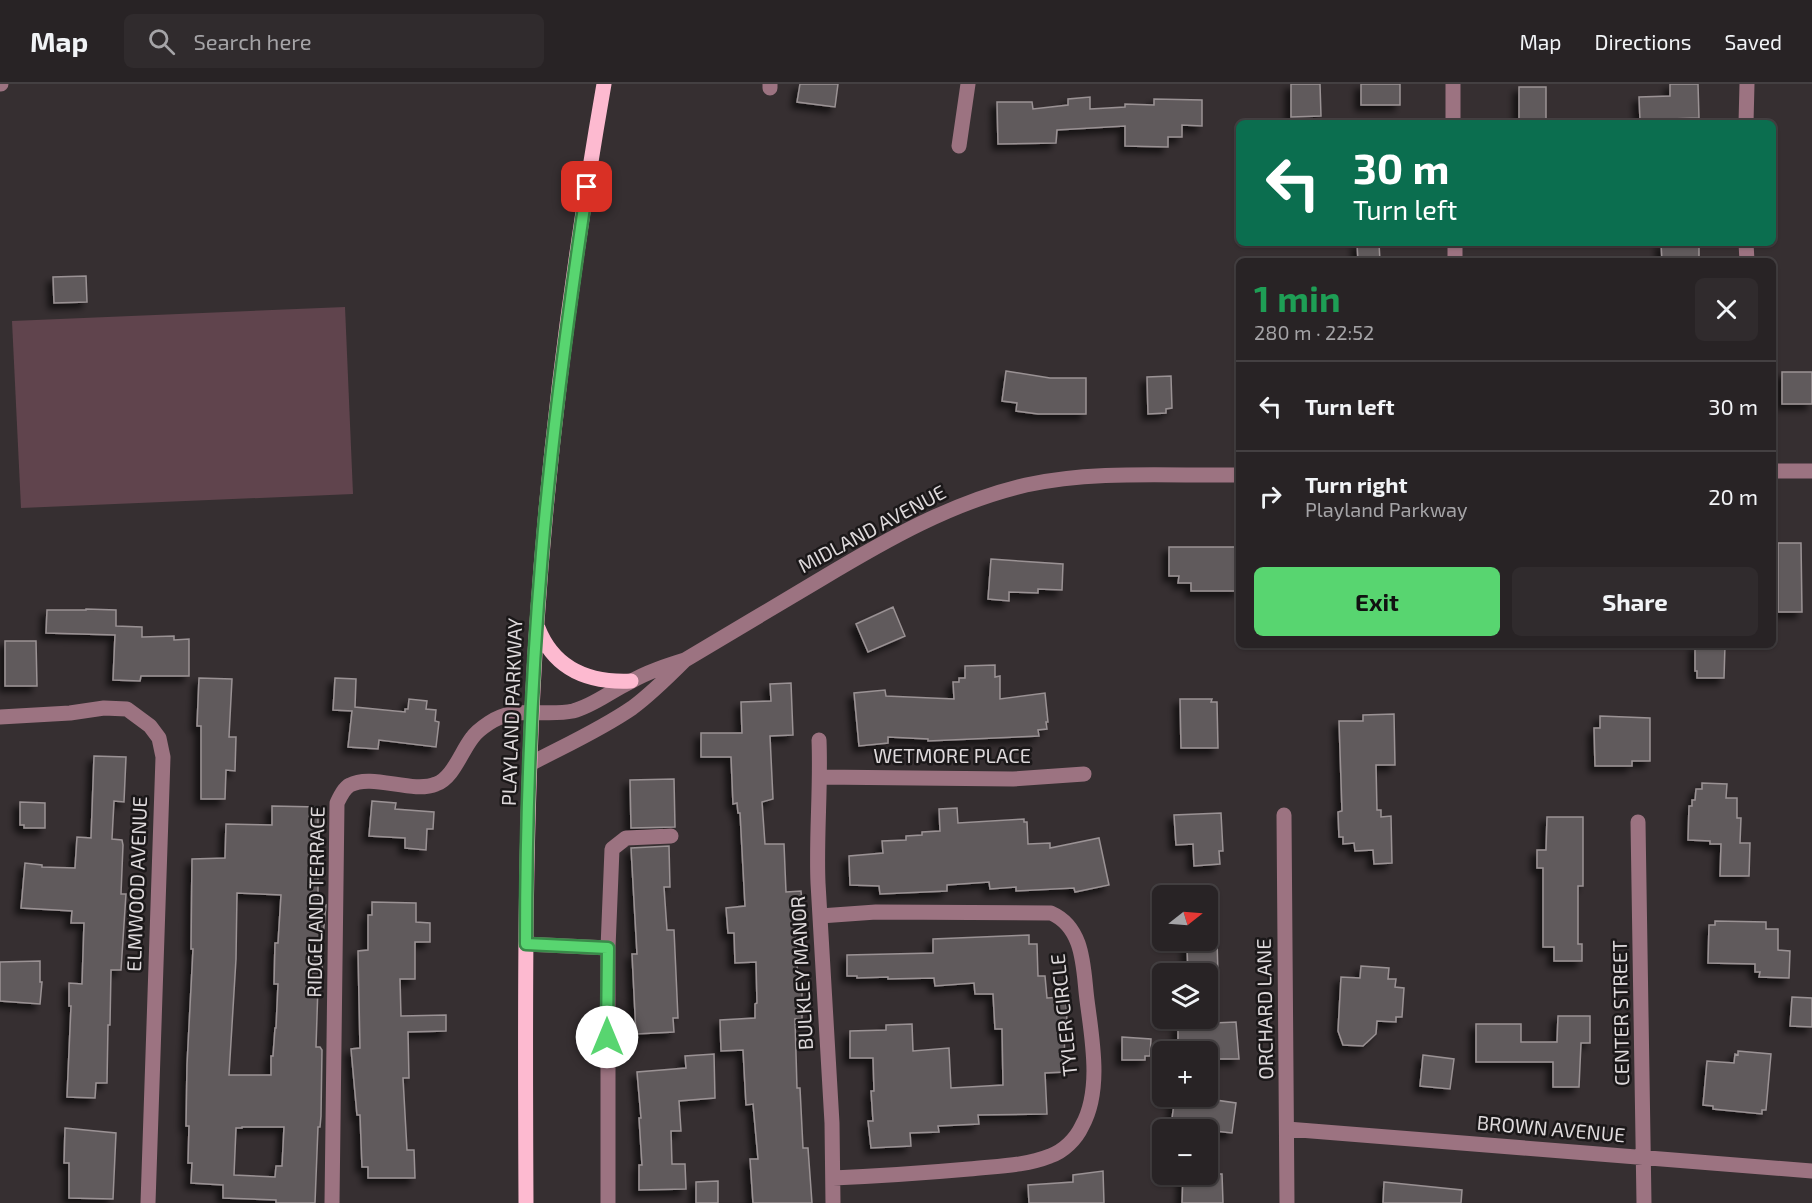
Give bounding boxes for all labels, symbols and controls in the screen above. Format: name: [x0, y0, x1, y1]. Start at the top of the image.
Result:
search box: [124, 14, 544, 68]
text: Map: [30, 24, 88, 58]
icon: search: [145, 25, 178, 58]
text: Search here: [193, 28, 312, 54]
text: Map: [1519, 29, 1562, 54]
text: Directions: [1595, 29, 1691, 54]
text: Saved: [1724, 29, 1782, 54]
text: 30 m: [1353, 142, 1449, 192]
icon: left: [1254, 144, 1332, 222]
pin: [561, 161, 612, 212]
icon: arrive: [570, 170, 603, 203]
text: Turn left: [1353, 193, 1457, 225]
text: 1 min: [1254, 276, 1341, 319]
button: close: [1695, 278, 1758, 341]
text: 280 m · 22:52: [1254, 320, 1374, 344]
icon: left: [1254, 390, 1287, 423]
text: Turn left: [1305, 393, 1394, 419]
text: 30 m: [1708, 393, 1758, 419]
text: Turn right: [1305, 471, 1407, 497]
street label: MIDLAND AVENUE: [794, 479, 950, 577]
icon: right: [1254, 480, 1287, 513]
text: 20 m: [1708, 483, 1758, 509]
text: Playland Parkway: [1305, 497, 1468, 521]
button: Exit: [1254, 567, 1500, 636]
button: Share: [1512, 567, 1758, 636]
street label: PLAYLAND PARKWAY: [496, 617, 526, 807]
street label: WETMORE PLACE: [873, 743, 1031, 767]
street label: ELMWOOD AVENUE: [121, 796, 151, 972]
street label: RIDGELAND TERRACE: [301, 806, 329, 998]
north arrow: [1152, 885, 1218, 951]
map controls: [1152, 885, 1218, 1185]
street label: BULKLEY MANOR: [785, 895, 817, 1051]
street label: ORCHARD LANE: [1251, 938, 1277, 1080]
street label: CENTER STREET: [1607, 940, 1633, 1086]
street label: TYLER CIRCLE: [1045, 953, 1081, 1078]
button: layers: [1152, 963, 1218, 1029]
position arrow: [575, 1005, 639, 1069]
button: +: [1152, 1041, 1218, 1107]
street label: BROWN AVENUE: [1476, 1110, 1626, 1146]
button: −: [1152, 1119, 1218, 1185]

